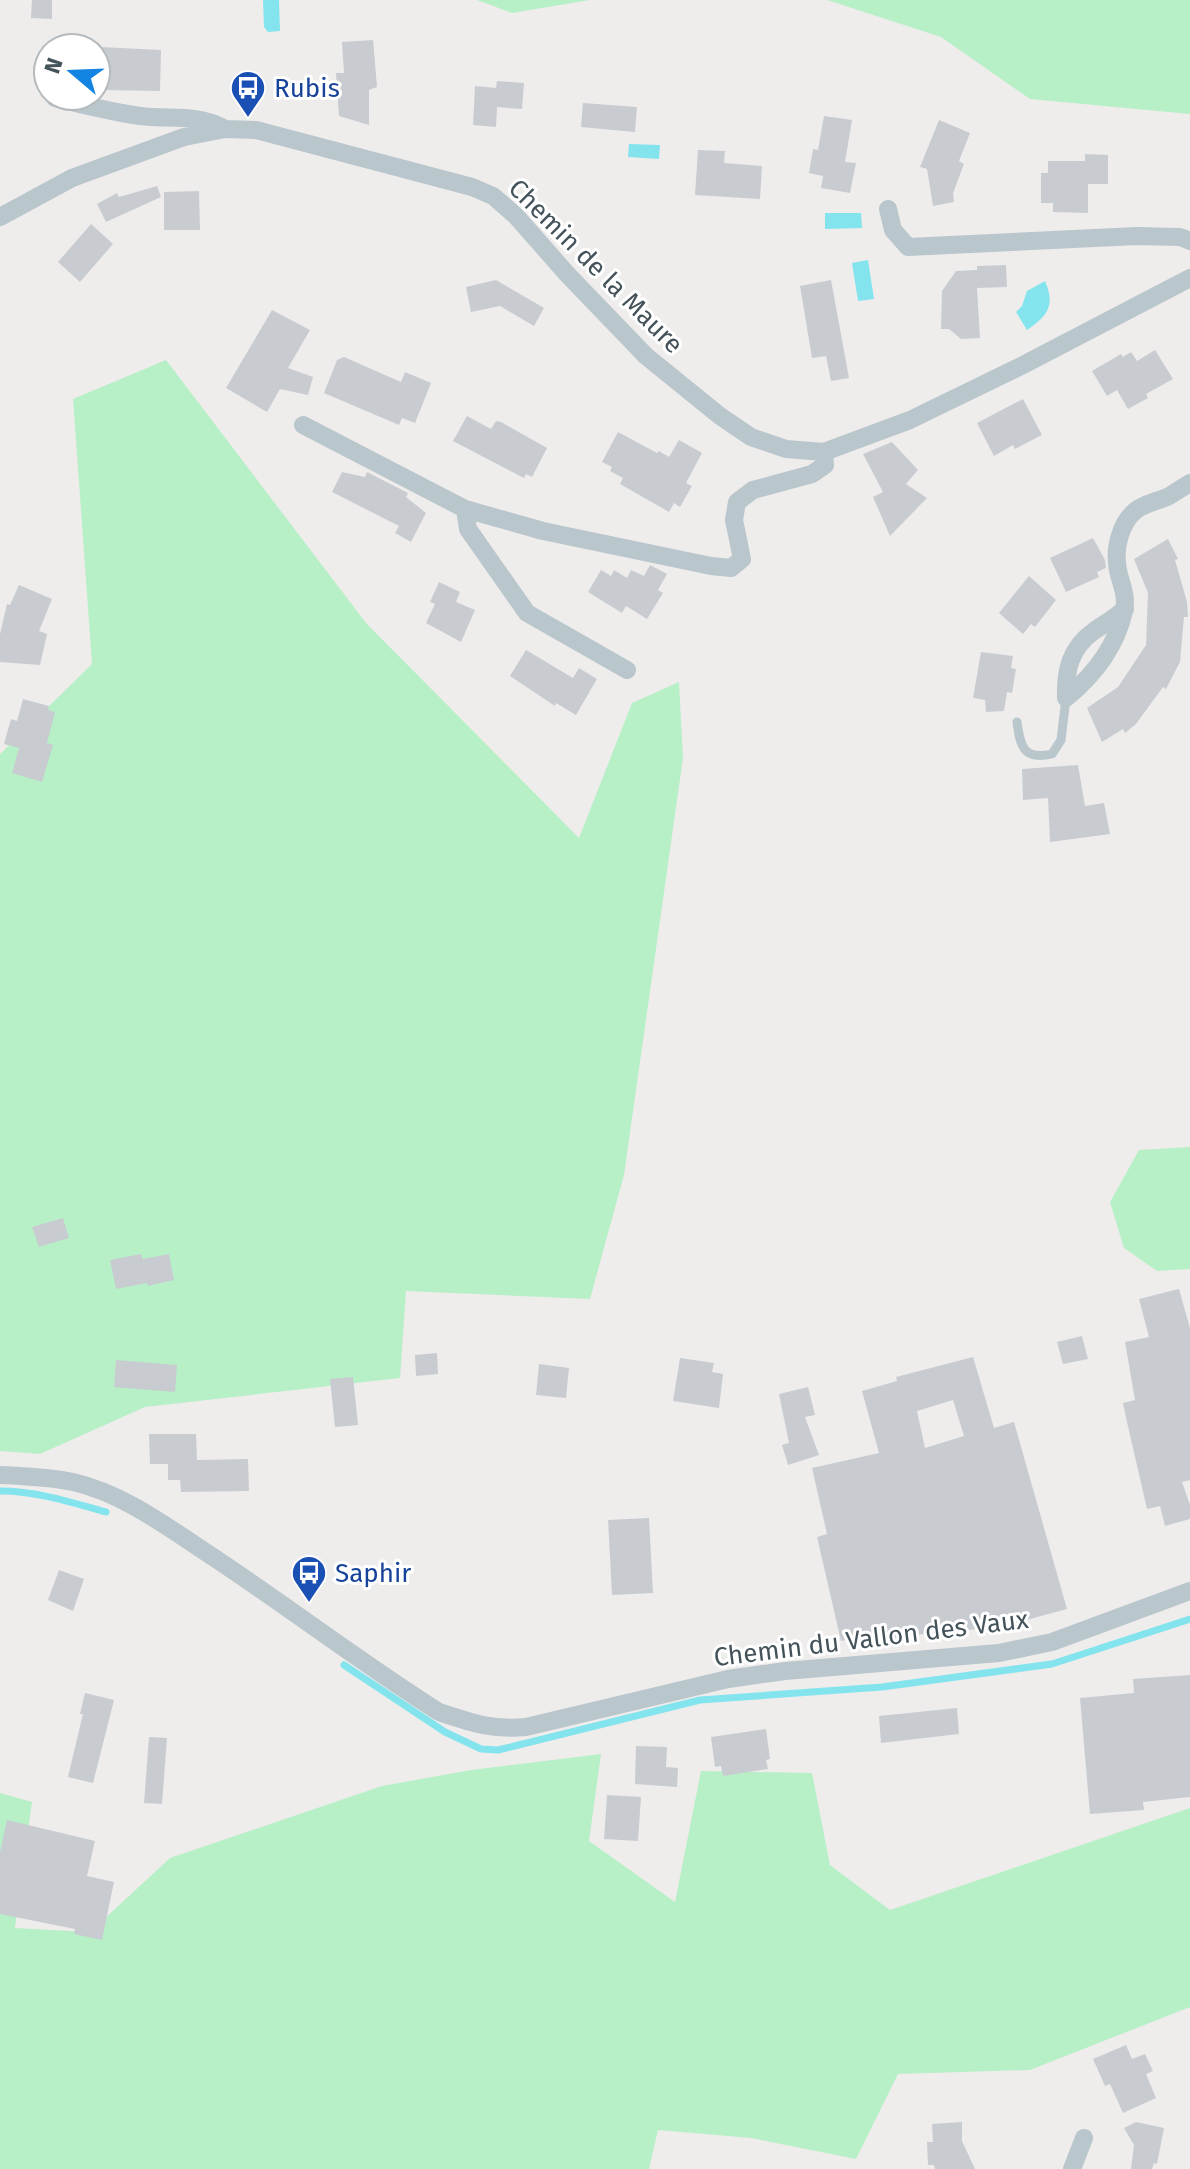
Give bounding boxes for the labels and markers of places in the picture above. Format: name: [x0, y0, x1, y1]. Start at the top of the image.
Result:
bus stop icon: Rubis: [229, 69, 267, 119]
place label: Rubis: [274, 73, 340, 104]
bus stop icon: Saphir: [290, 1554, 328, 1604]
place label: Saphir: [335, 1558, 411, 1589]

